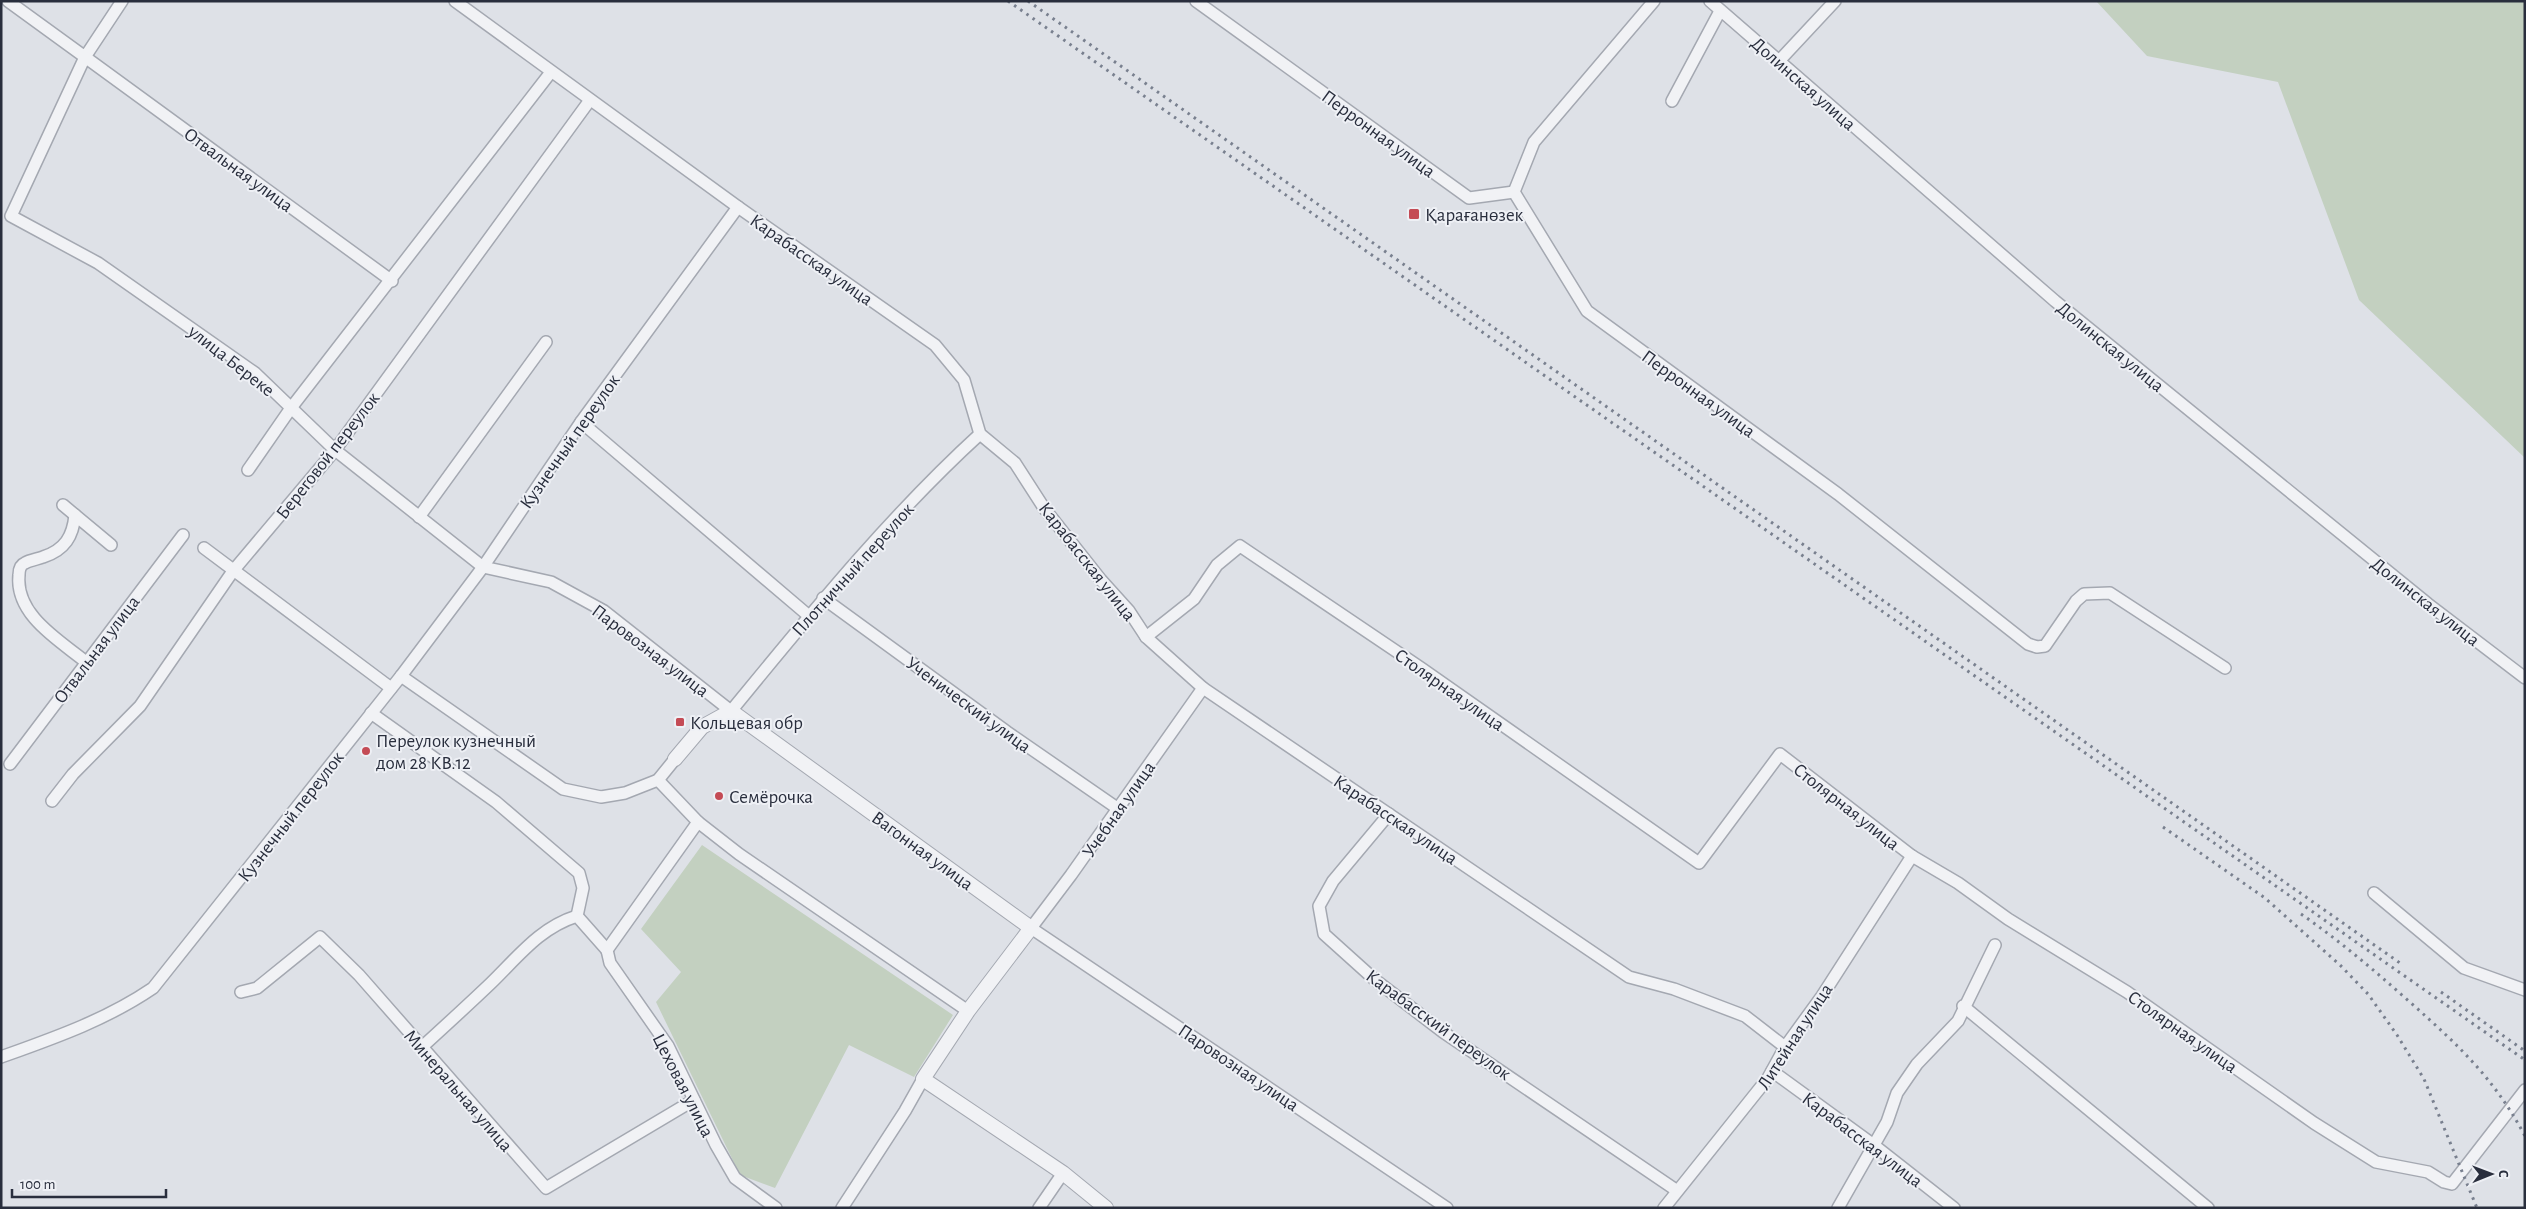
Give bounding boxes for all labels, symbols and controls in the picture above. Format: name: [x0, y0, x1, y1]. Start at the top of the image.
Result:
street label: Долинская улица: [1747, 34, 1859, 135]
street label: Перронная улица: [1318, 87, 1439, 182]
street label: Отвальная улица: [180, 124, 296, 216]
place label: Қарағанөзек: [1425, 206, 1524, 225]
marker: Қарағанөзек: [1407, 207, 1421, 221]
street label: Карабасская улица: [746, 211, 876, 310]
street label: Долинская улица: [2053, 298, 2167, 396]
street label: улица Береке: [184, 321, 278, 401]
street label: Перронная улица: [1638, 347, 1759, 442]
street label: Кузнечный переулок: [517, 371, 624, 513]
street label: Береговой переулок: [273, 389, 384, 523]
street label: Карабасская улица: [1035, 499, 1139, 625]
street label: Плотничный переулок: [789, 500, 918, 640]
street label: Долинская улица: [2367, 554, 2483, 650]
street label: Отвальная улица: [51, 592, 144, 707]
street label: Паровозная улица: [588, 601, 712, 701]
street label: Столярная улица: [1391, 646, 1508, 735]
street label: Ученический улица: [902, 654, 1034, 757]
place label: Кольцевая обр: [690, 714, 803, 733]
marker: Кольцевая обр: [674, 716, 686, 728]
place label: Переулок кузнечный дом 28 КВ.12: [376, 732, 536, 773]
marker: Переулок кузнечный дом 28 КВ.12: [360, 745, 372, 757]
street label: Кузнечный переулок: [235, 748, 348, 886]
street label: Учебная улица: [1079, 758, 1159, 861]
street label: Столярная улица: [1789, 760, 1903, 855]
street label: Карабасская улица: [1330, 772, 1461, 869]
place label: Семёрочка: [729, 788, 813, 807]
marker: Семёрочка: [713, 790, 725, 802]
street label: Вагонная улица: [868, 808, 977, 894]
street label: Карабасский переулок: [1362, 966, 1514, 1084]
street label: Литейная улица: [1754, 980, 1837, 1093]
street label: Столярная улица: [2124, 988, 2241, 1077]
street label: Паровозная улица: [1174, 1021, 1302, 1116]
street label: Минеральная улица: [400, 1026, 516, 1156]
street label: Цеховая улица: [648, 1031, 717, 1141]
street label: Карабасская улица: [1798, 1089, 1926, 1192]
north arrow: [2466, 1149, 2516, 1199]
scale bar: [12, 1166, 166, 1198]
text: С: [2496, 1170, 2510, 1178]
text: 100 m: [20, 1177, 55, 1192]

